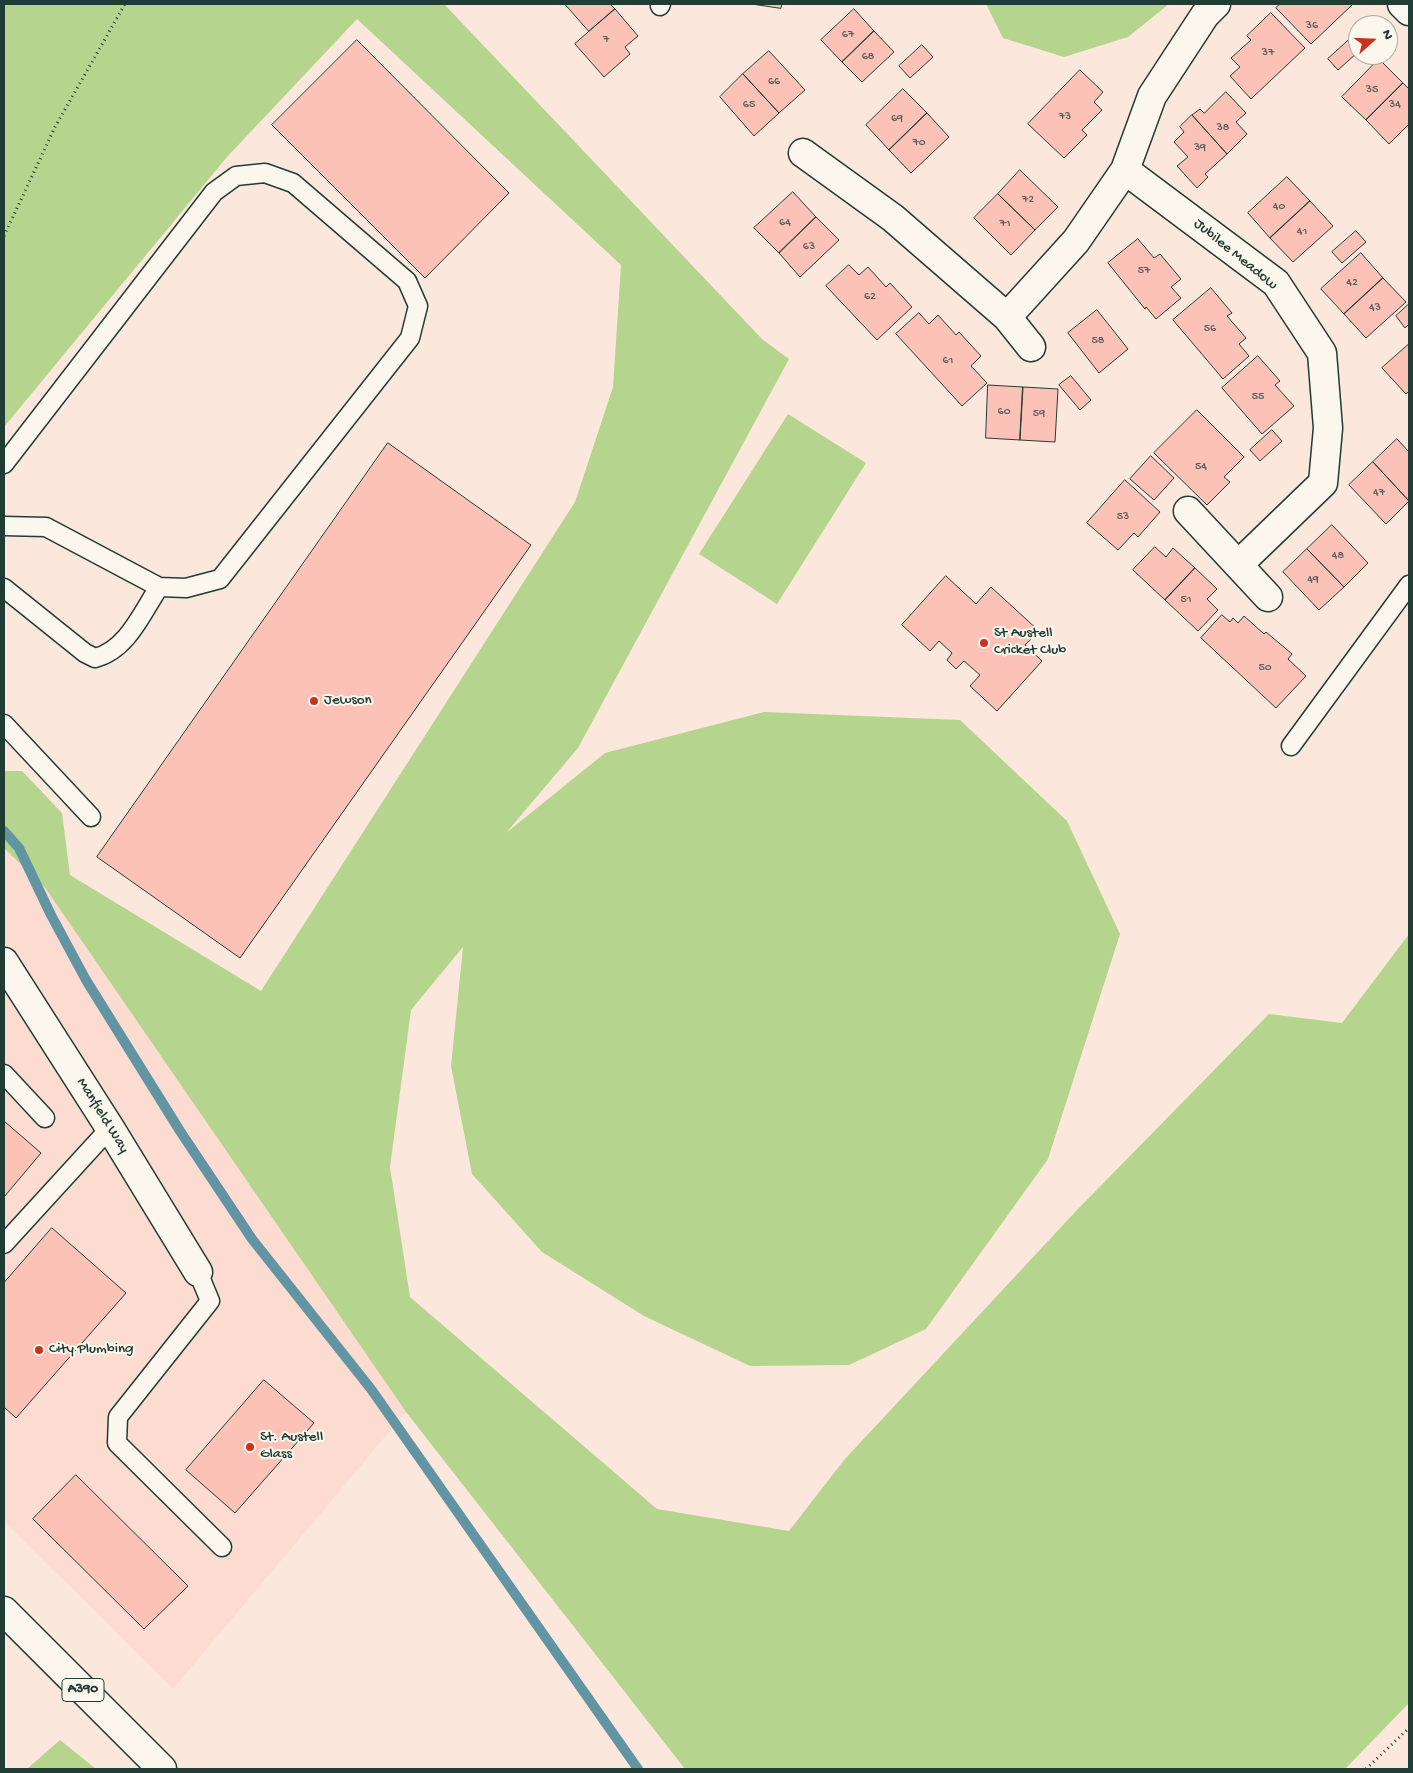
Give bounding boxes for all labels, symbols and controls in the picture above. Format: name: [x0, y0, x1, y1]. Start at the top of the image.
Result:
north arrow: [1348, 15, 1398, 65]
house number: 36: [1306, 19, 1318, 33]
house number: 67: [842, 28, 854, 42]
text: N: [1377, 28, 1396, 42]
house number: 7: [603, 33, 609, 47]
house number: 37: [1262, 46, 1274, 60]
house number: 68: [862, 50, 874, 64]
house number: 66: [768, 75, 780, 89]
house number: 35: [1366, 83, 1378, 97]
house number: 65: [743, 98, 755, 112]
house number: 34: [1389, 98, 1401, 112]
house number: 73: [1059, 110, 1071, 124]
house number: 69: [891, 112, 903, 126]
house number: 38: [1217, 121, 1229, 135]
house number: 70: [912, 136, 926, 150]
house number: 39: [1194, 141, 1206, 155]
house number: 72: [1022, 193, 1034, 207]
house number: 40: [1273, 200, 1285, 214]
house number: 64: [779, 216, 791, 230]
street label: Jubilee Meadow: [1189, 216, 1281, 294]
house number: 71: [999, 217, 1011, 231]
house number: 41: [1297, 225, 1307, 239]
house number: 63: [803, 240, 815, 254]
house number: 57: [1138, 264, 1150, 278]
house number: 42: [1346, 276, 1358, 290]
house number: 62: [864, 290, 876, 304]
house number: 43: [1369, 301, 1381, 315]
house number: 56: [1204, 322, 1216, 336]
house number: 58: [1092, 334, 1104, 348]
house number: 61: [943, 354, 953, 368]
house number: 55: [1252, 390, 1264, 404]
house number: 60: [998, 405, 1010, 419]
house number: 59: [1033, 407, 1045, 421]
house number: 54: [1195, 460, 1207, 474]
house number: 47: [1373, 486, 1385, 500]
house number: 53: [1117, 510, 1129, 524]
house number: 48: [1332, 549, 1344, 563]
house number: 49: [1307, 573, 1319, 587]
house number: 51: [1180, 593, 1192, 607]
place label: St Austell Cricket Club: [994, 625, 1066, 660]
marker: St Austell Cricket Club: [978, 637, 990, 649]
house number: 50: [1258, 661, 1272, 675]
place label: Jewson: [324, 692, 372, 710]
marker: Jewson: [308, 695, 320, 707]
street label: Manfield Way: [72, 1075, 132, 1157]
place label: City Plumbing: [49, 1341, 134, 1359]
marker: City Plumbing: [33, 1344, 45, 1356]
place label: St. Austell Glass: [260, 1429, 323, 1464]
marker: St. Austell Glass: [244, 1441, 256, 1453]
road number: A390: [62, 1678, 104, 1702]

